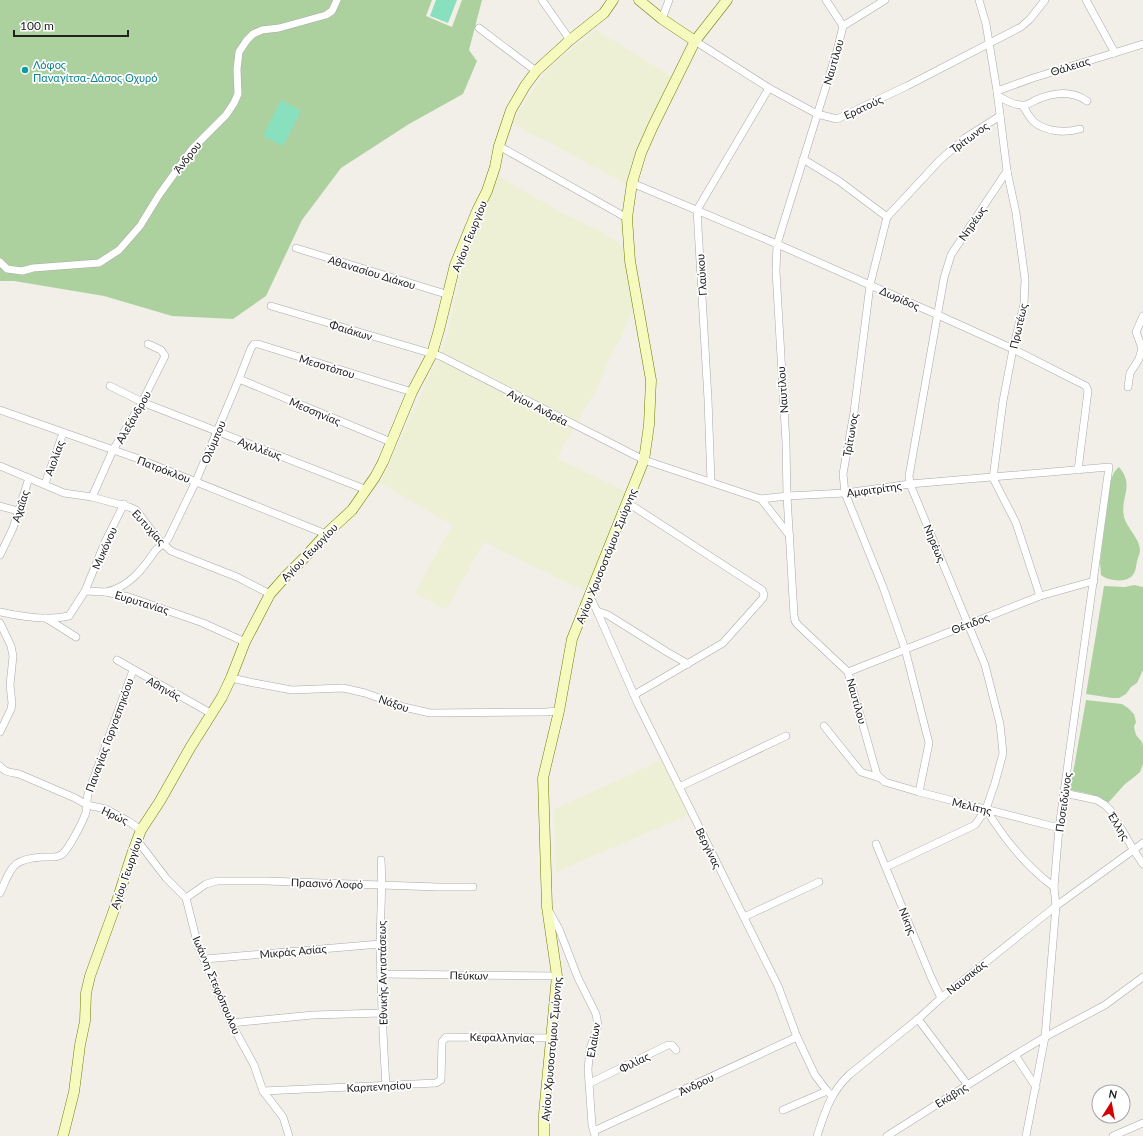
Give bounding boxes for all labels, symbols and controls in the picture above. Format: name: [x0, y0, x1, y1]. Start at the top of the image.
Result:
scale bar: [14, 12, 128, 38]
text: 100 m: [20, 18, 54, 33]
street label: Ναυτίλου: [820, 38, 846, 86]
street label: Θάλειας: [1049, 54, 1091, 78]
place label: Λόφος Παναγίτσα-Δάσος Οχυρό: [33, 58, 158, 84]
marker: Λόφος Παναγίτσα-Δάσος Οχυρό: [20, 65, 30, 75]
street label: Ερατούς: [842, 92, 884, 122]
street label: Τρίτωνος: [947, 119, 991, 155]
street label: Άνδρου: [170, 138, 204, 176]
street label: Αγίου Γεωργίου: [449, 199, 489, 273]
street label: Νηρέως: [955, 203, 989, 243]
street label: Αθανασίου Διάκου: [327, 252, 417, 292]
street label: Γλαύκου: [693, 254, 709, 296]
street label: Δωρίδος: [878, 283, 922, 313]
street label: Πρωτέως: [1006, 302, 1030, 350]
street label: Φαιάκων: [328, 317, 374, 343]
street label: Μεσοτόπου: [298, 351, 356, 381]
street label: Ναυτίλου: [774, 366, 790, 414]
street label: Αγίου Ανδρέα: [505, 386, 571, 428]
street label: Αλεξάνδρου: [113, 388, 153, 446]
street label: Μεσσηνίας: [287, 394, 343, 428]
street label: Τρίτωνος: [840, 412, 860, 458]
street label: Ολύμπου: [198, 418, 228, 466]
street label: Αχιλλέως: [236, 434, 284, 462]
street label: Αιολίας: [42, 439, 66, 477]
street label: Πατρόκλου: [136, 453, 192, 485]
street label: Αμφιτρίτης: [846, 479, 902, 499]
street label: Αγίου Χρυσοστόμου Σμύρνης: [573, 486, 639, 626]
street label: Αχαΐας: [9, 488, 31, 524]
street label: Ευτυχίας: [130, 507, 168, 547]
street label: Αγίου Γεωργίου: [278, 520, 340, 584]
street label: Νηρέως: [921, 522, 949, 564]
street label: Μυκόνου: [89, 525, 119, 571]
street label: Ευρυτανίας: [113, 588, 171, 616]
street label: Θέτιδος: [949, 610, 991, 636]
street label: Αθηνάς: [145, 673, 183, 703]
street label: Παναγίας Γοργοεπηκόου: [82, 676, 136, 794]
street label: Ναυτίλου: [844, 677, 870, 725]
street label: Νάξου: [377, 692, 411, 714]
street label: Ποσειδώνος: [1052, 771, 1074, 833]
street label: Μελίτης: [951, 795, 993, 817]
street label: Ηρώς: [100, 803, 130, 827]
street label: Έλλης: [1106, 810, 1132, 842]
street label: Βεργίνας: [694, 825, 724, 871]
street label: Αγίου Γεωργίου: [108, 835, 144, 911]
street label: Πρασινό Λοφό: [291, 875, 363, 891]
street label: Νίκης: [897, 905, 919, 937]
street label: Εθνικής Αντιστάσεως: [375, 921, 389, 1025]
street label: Ιωάννη Στεφόπουλου: [190, 934, 244, 1036]
street label: Μικράς Ασίας: [259, 942, 327, 960]
street label: Ναυσικάς: [944, 957, 988, 997]
street label: Πεύκων: [450, 968, 489, 982]
street label: Αγίου Χρυσοστόμου Σμύρνης: [538, 976, 564, 1122]
street label: Ελαίων: [584, 1021, 603, 1059]
street label: Κεφαλληνίας: [469, 1030, 535, 1044]
street label: Φιλίας: [617, 1049, 651, 1075]
street label: Άνδρου: [676, 1070, 716, 1098]
street label: Καρπενησίου: [346, 1078, 412, 1094]
street label: Εκάβης: [932, 1080, 970, 1110]
north arrow: [1091, 1084, 1131, 1124]
text: N: [1108, 1087, 1118, 1101]

